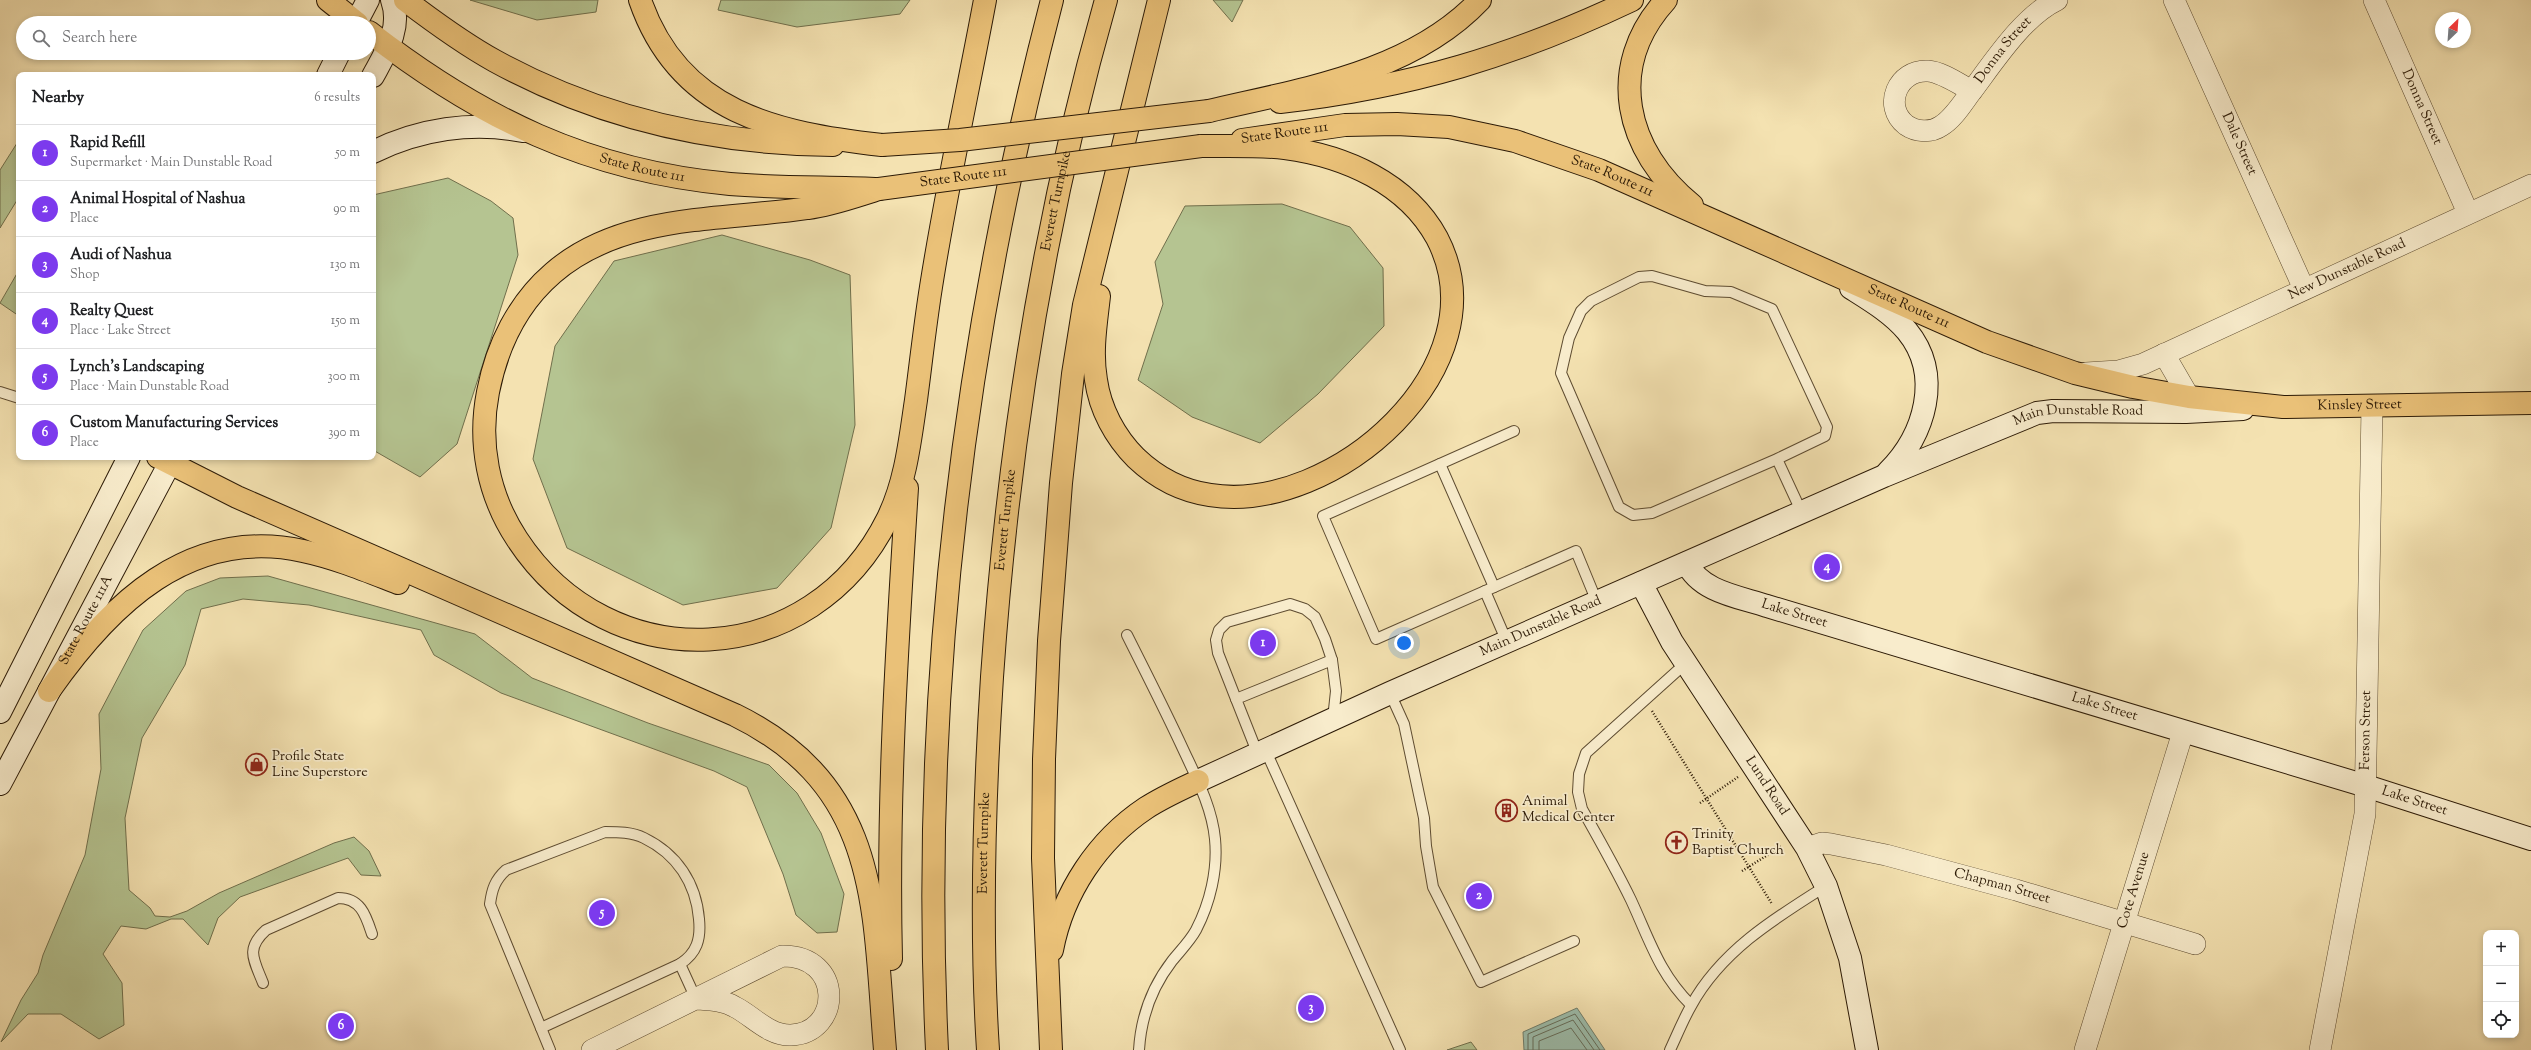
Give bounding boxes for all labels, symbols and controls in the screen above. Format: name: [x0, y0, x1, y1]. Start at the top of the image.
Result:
street label: Donna Street: [1970, 12, 2037, 88]
north arrow: [2435, 12, 2471, 48]
search box: [16, 16, 376, 60]
icon: search: [30, 27, 52, 49]
text: Search here: [62, 28, 137, 49]
street label: Donna Street: [2396, 66, 2447, 148]
text: Nearby: [32, 86, 84, 110]
text: 6 results: [314, 89, 360, 107]
street label: Dale Street: [2216, 109, 2262, 179]
street label: State Route 111: [1240, 118, 1330, 150]
text: Rapid Refill: [70, 133, 146, 154]
text: 1: [43, 144, 47, 162]
text: 50 m: [335, 144, 360, 162]
street label: State Route 111: [596, 149, 687, 188]
street label: Everett Turnpike: [1037, 149, 1077, 253]
street label: State Route 111: [1568, 151, 1657, 203]
text: Supermarket · Main Dunstable Road: [70, 154, 272, 172]
street label: State Route 111: [918, 162, 1008, 193]
text: Animal Hospital of Nashua: [70, 189, 245, 210]
text: 2: [42, 200, 48, 218]
text: 90 m: [333, 200, 360, 218]
text: Place: [70, 210, 99, 228]
street label: New Dunstable Road: [2285, 234, 2409, 305]
text: Audi of Nashua: [70, 245, 172, 266]
text: 3: [42, 256, 48, 274]
text: 130 m: [330, 256, 360, 274]
text: Shop: [70, 266, 99, 284]
street label: State Route 111: [1864, 280, 1953, 334]
text: Realty Quest: [70, 301, 153, 322]
text: 4: [42, 312, 48, 330]
text: 150 m: [331, 312, 360, 330]
text: Place · Lake Street: [70, 322, 171, 340]
text: Lynch's Landscaping: [70, 357, 204, 378]
text: 5: [43, 368, 47, 386]
text: 300 m: [328, 368, 360, 386]
text: Place · Main Dunstable Road: [70, 378, 229, 396]
street label: Kinsley Street: [2317, 395, 2402, 416]
street label: Main Dunstable Road: [2010, 400, 2143, 432]
text: Custom Manufacturing Services: [70, 413, 278, 434]
text: 6: [42, 424, 48, 442]
text: 390 m: [328, 424, 360, 442]
text: Place: [70, 434, 99, 452]
street label: Everett Turnpike: [991, 468, 1022, 572]
pin: 4: [1814, 552, 1840, 582]
street label: State Route 111A: [54, 571, 119, 669]
street label: Main Dunstable Road: [1477, 591, 1605, 662]
street label: Lake Street: [1759, 595, 1830, 634]
pin: 1: [1250, 628, 1276, 658]
your location: [1394, 633, 1414, 653]
street label: Lake Street: [2069, 688, 2140, 727]
street label: Ferson Street: [2356, 690, 2377, 770]
place label: Profile State Line Superstore: [272, 747, 368, 783]
shop icon: Profile State Line Superstore: [244, 752, 270, 778]
street label: Lund Road: [1740, 753, 1793, 820]
street label: Lake Street: [2379, 782, 2450, 822]
street label: Everett Turnpike: [974, 792, 996, 894]
place label: Animal Medical Center: [1522, 792, 1616, 828]
building icon: Animal Medical Center: [1494, 797, 1520, 823]
place label: Trinity Baptist Church: [1692, 825, 1784, 861]
church icon: Trinity Baptist Church: [1664, 830, 1690, 856]
street label: Cote Avenue: [2113, 849, 2155, 931]
street label: Chapman Street: [1951, 864, 2053, 910]
pin: 2: [1466, 881, 1492, 911]
pin: 5: [589, 898, 615, 928]
map controls: [2483, 930, 2519, 1038]
button: +: [2483, 930, 2519, 966]
button: −: [2483, 966, 2519, 1002]
pin: 3: [1298, 993, 1324, 1023]
button: locate: [2483, 1002, 2519, 1038]
pin: 6: [328, 1011, 354, 1041]

